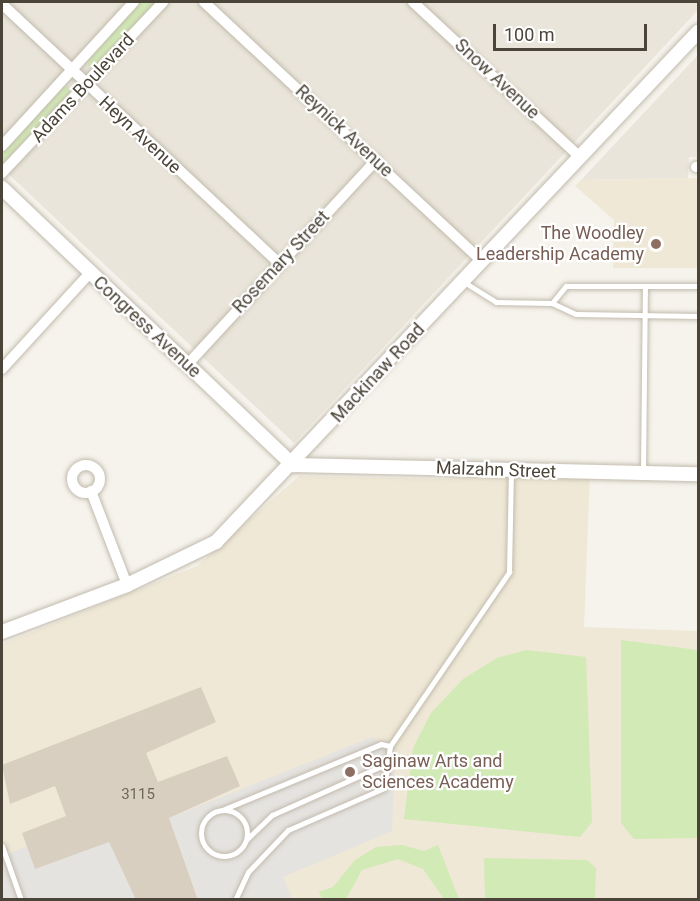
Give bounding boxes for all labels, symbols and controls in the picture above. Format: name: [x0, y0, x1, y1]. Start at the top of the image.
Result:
scale bar: [496, 12, 650, 50]
text: 100 m: [504, 24, 555, 45]
street label: Adams Boulevard: [27, 29, 139, 147]
street label: Snow Avenue: [450, 34, 544, 124]
street label: Reynick Avenue: [291, 80, 397, 182]
street label: Heyn Avenue: [95, 92, 185, 178]
street label: Rosemary Street: [228, 206, 334, 318]
place label: The Woodley Leadership Academy: [476, 223, 644, 266]
marker: The Woodley Leadership Academy: [649, 237, 663, 251]
street label: Congress Avenue: [89, 272, 205, 382]
street label: Mackinaw Road: [327, 319, 429, 427]
street label: Malzahn Street: [435, 457, 557, 483]
place label: Saginaw Arts and Sciences Academy: [362, 751, 514, 794]
marker: Saginaw Arts and Sciences Academy: [343, 765, 357, 779]
house number: 3115: [121, 786, 155, 804]

